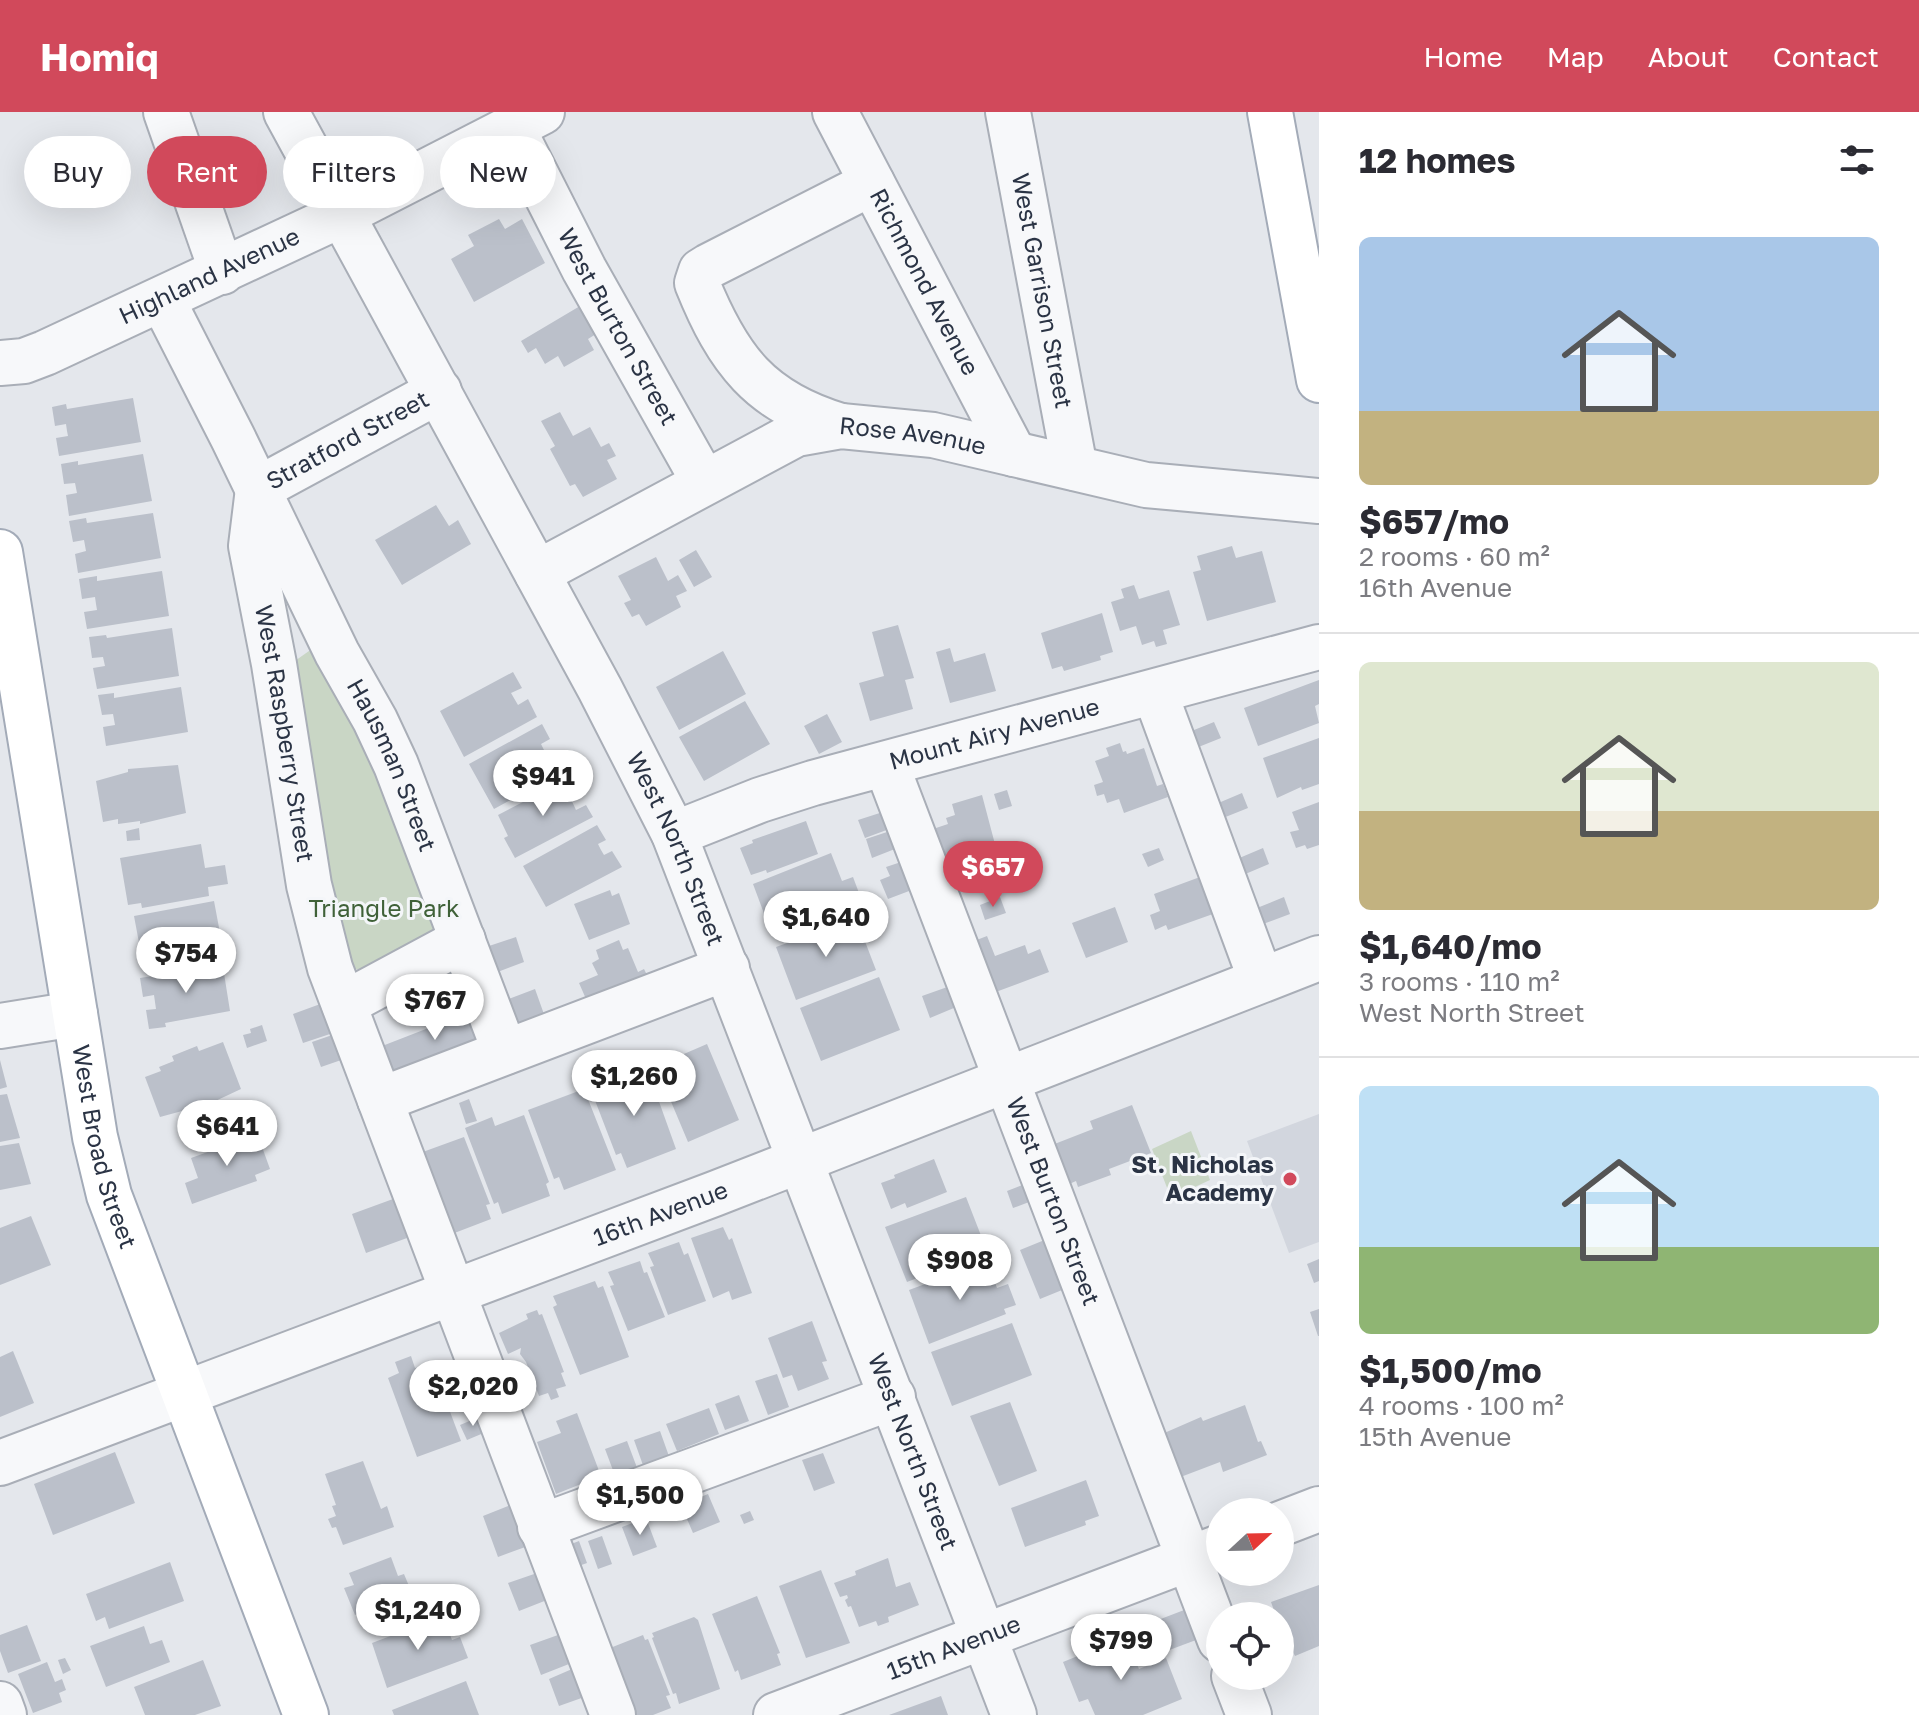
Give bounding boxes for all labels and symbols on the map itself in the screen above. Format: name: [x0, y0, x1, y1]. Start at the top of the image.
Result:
street label: West Garrison Street: [1007, 170, 1079, 411]
street label: Richmond Avenue: [865, 183, 986, 380]
street label: Highland Avenue: [114, 220, 304, 329]
street label: West Burton Street: [553, 223, 685, 430]
street label: Stratford Street: [261, 383, 433, 495]
street label: Rose Avenue: [838, 410, 989, 460]
street label: West Raspberry Street: [250, 602, 321, 864]
street label: Hausman Street: [342, 673, 443, 855]
street label: Mount Airy Avenue: [886, 691, 1102, 775]
street label: West North Street: [622, 747, 732, 949]
pin: $941: [496, 750, 590, 818]
pin: $657: [946, 841, 1040, 909]
pin: $1,640: [761, 891, 891, 959]
park label: Triangle Park: [309, 893, 459, 922]
pin: $754: [139, 927, 233, 995]
pin: $767: [388, 974, 482, 1042]
street label: West Broad Street: [67, 1042, 144, 1252]
pin: $1,260: [569, 1050, 699, 1118]
street label: West Burton Street: [1001, 1092, 1107, 1309]
pin: $641: [180, 1100, 274, 1168]
place label: St. Nicholas Academy: [1131, 1149, 1275, 1206]
marker: St. Nicholas Academy: [1281, 1170, 1299, 1188]
street label: 16th Avenue: [589, 1174, 731, 1251]
pin: $908: [913, 1234, 1007, 1302]
street label: West North Street: [863, 1349, 965, 1554]
pin: $2,020: [408, 1360, 538, 1428]
pin: $1,500: [575, 1469, 705, 1537]
north arrow: [1206, 1498, 1294, 1586]
pin: $1,240: [353, 1584, 483, 1652]
street label: 15th Avenue: [882, 1608, 1024, 1685]
pin: $799: [1074, 1614, 1168, 1682]

